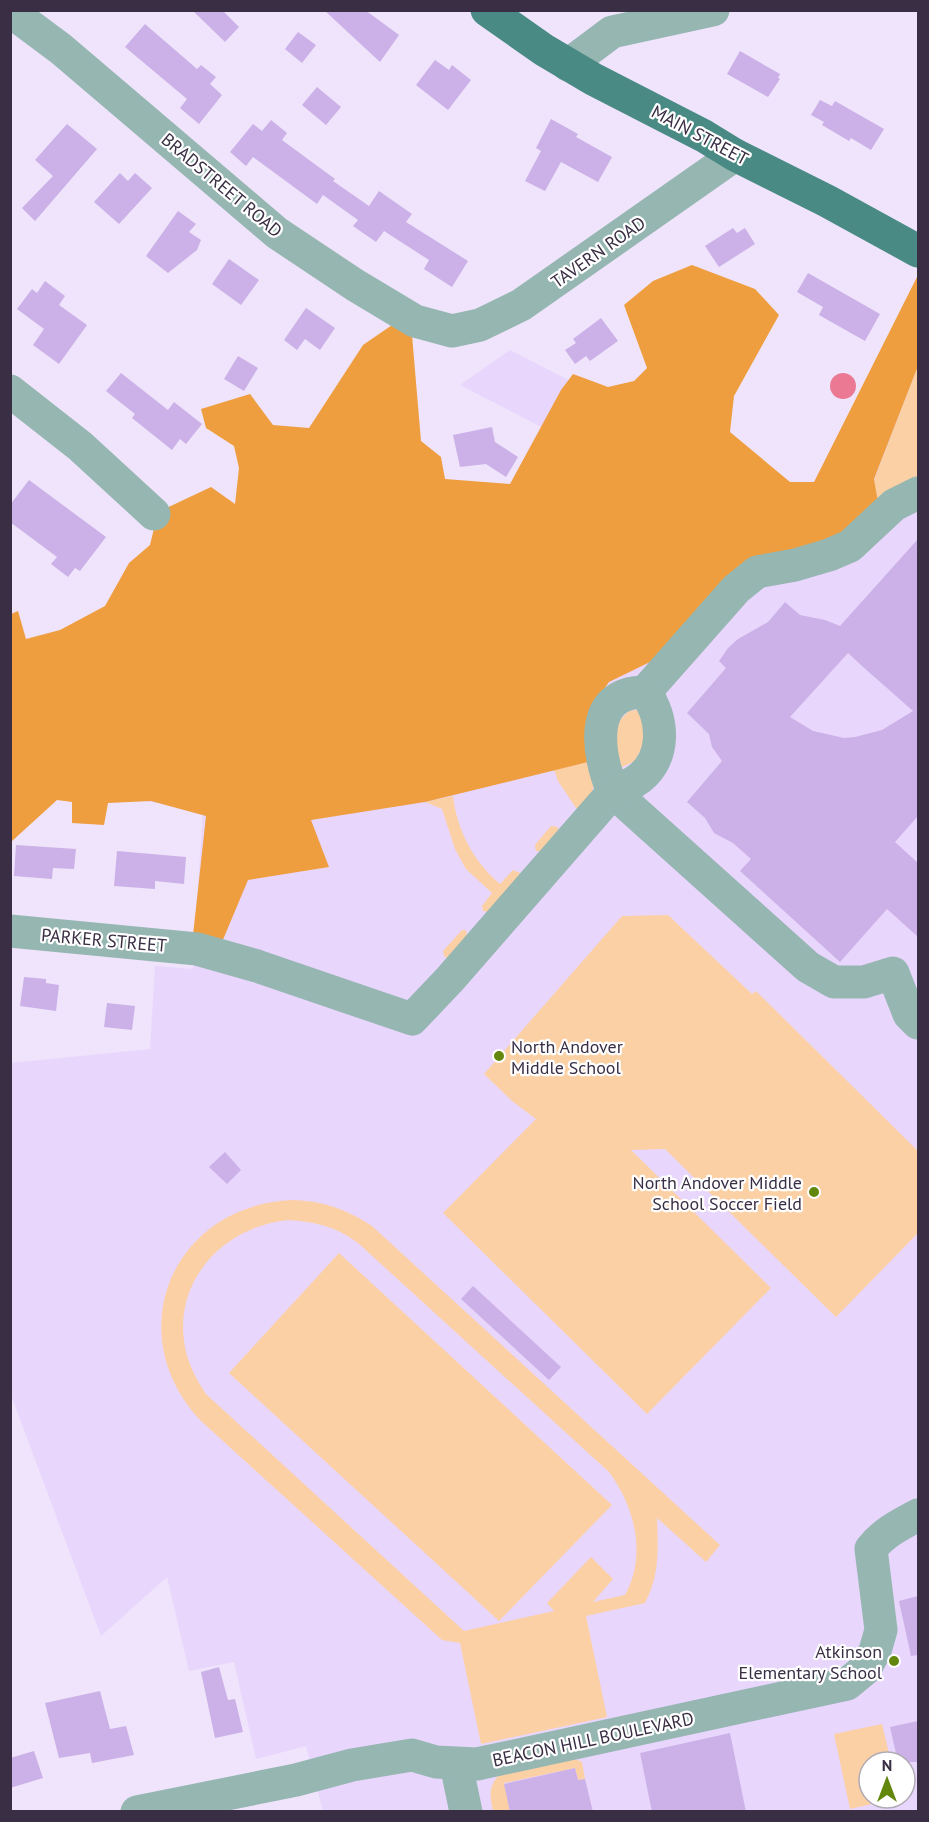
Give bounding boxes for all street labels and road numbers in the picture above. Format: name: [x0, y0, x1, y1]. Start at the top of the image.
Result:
street label: MAIN STREET: [648, 100, 752, 170]
street label: BRADSTREET ROAD: [157, 128, 287, 242]
street label: TAVERN ROAD: [546, 211, 650, 293]
street label: PARKER STREET: [40, 923, 168, 957]
street label: BEACON HILL BOULEVARD: [490, 1706, 696, 1772]

